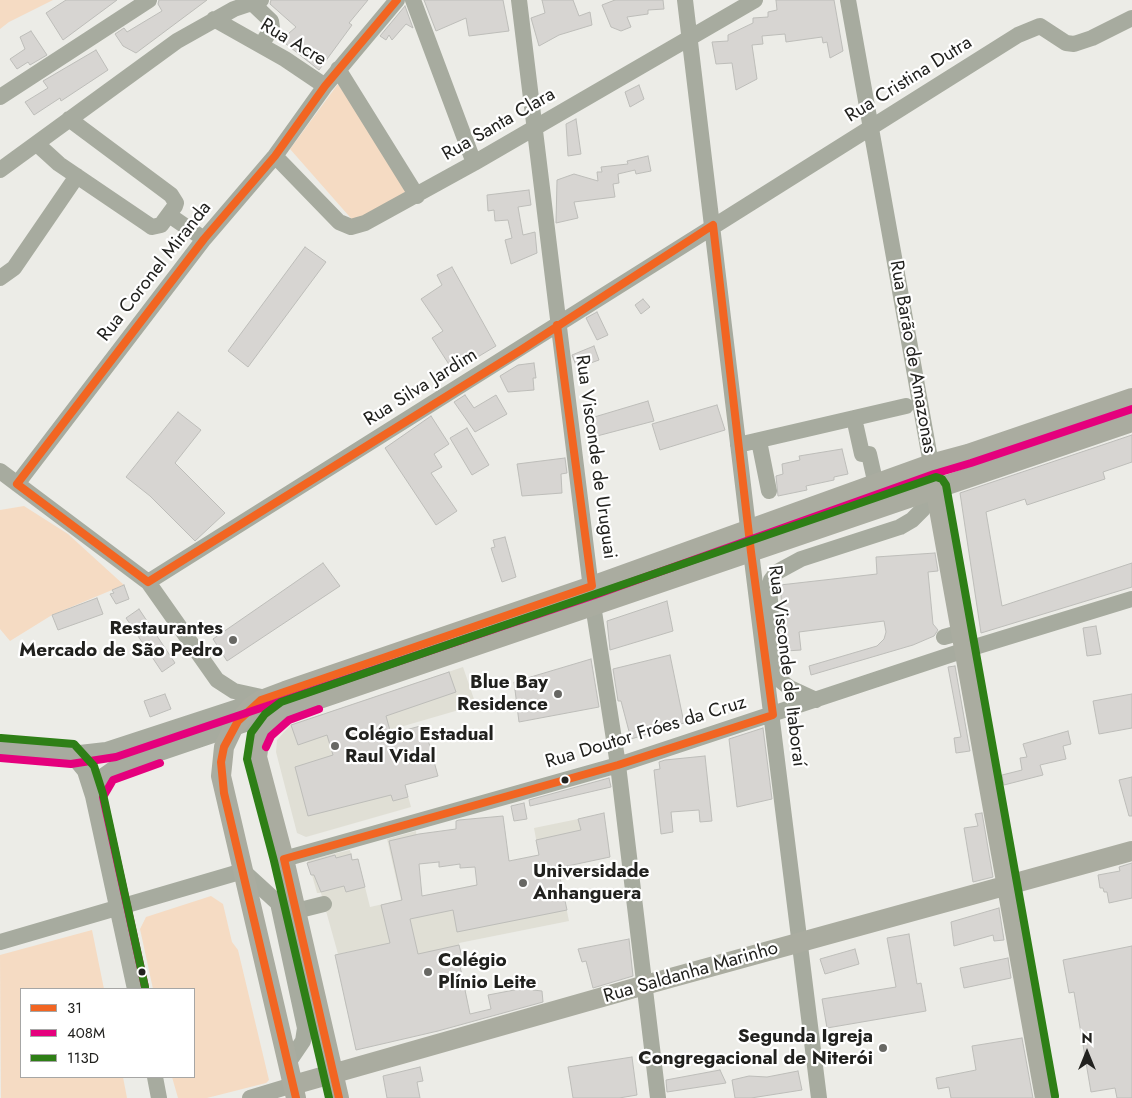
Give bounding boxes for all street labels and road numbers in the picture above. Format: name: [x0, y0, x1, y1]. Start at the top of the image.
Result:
street label: Rua Acre: [256, 14, 330, 72]
street label: Rua Cristina Dutra: [841, 32, 977, 128]
street label: Rua Santa Clara: [438, 83, 560, 167]
street label: Rua Coronel Miranda: [93, 198, 217, 346]
street label: Rua Barão de Amazonas: [884, 259, 940, 455]
street label: Rua Silva Jardim: [360, 344, 482, 432]
street label: Rua Visconde de Uruguai: [569, 353, 621, 561]
street label: Rua Visconde de Itaboraí: [762, 564, 810, 768]
street label: Rua Doutor Fróes da Cruz: [543, 692, 749, 774]
street label: Rua Saldanha Marinho: [601, 937, 781, 1009]

